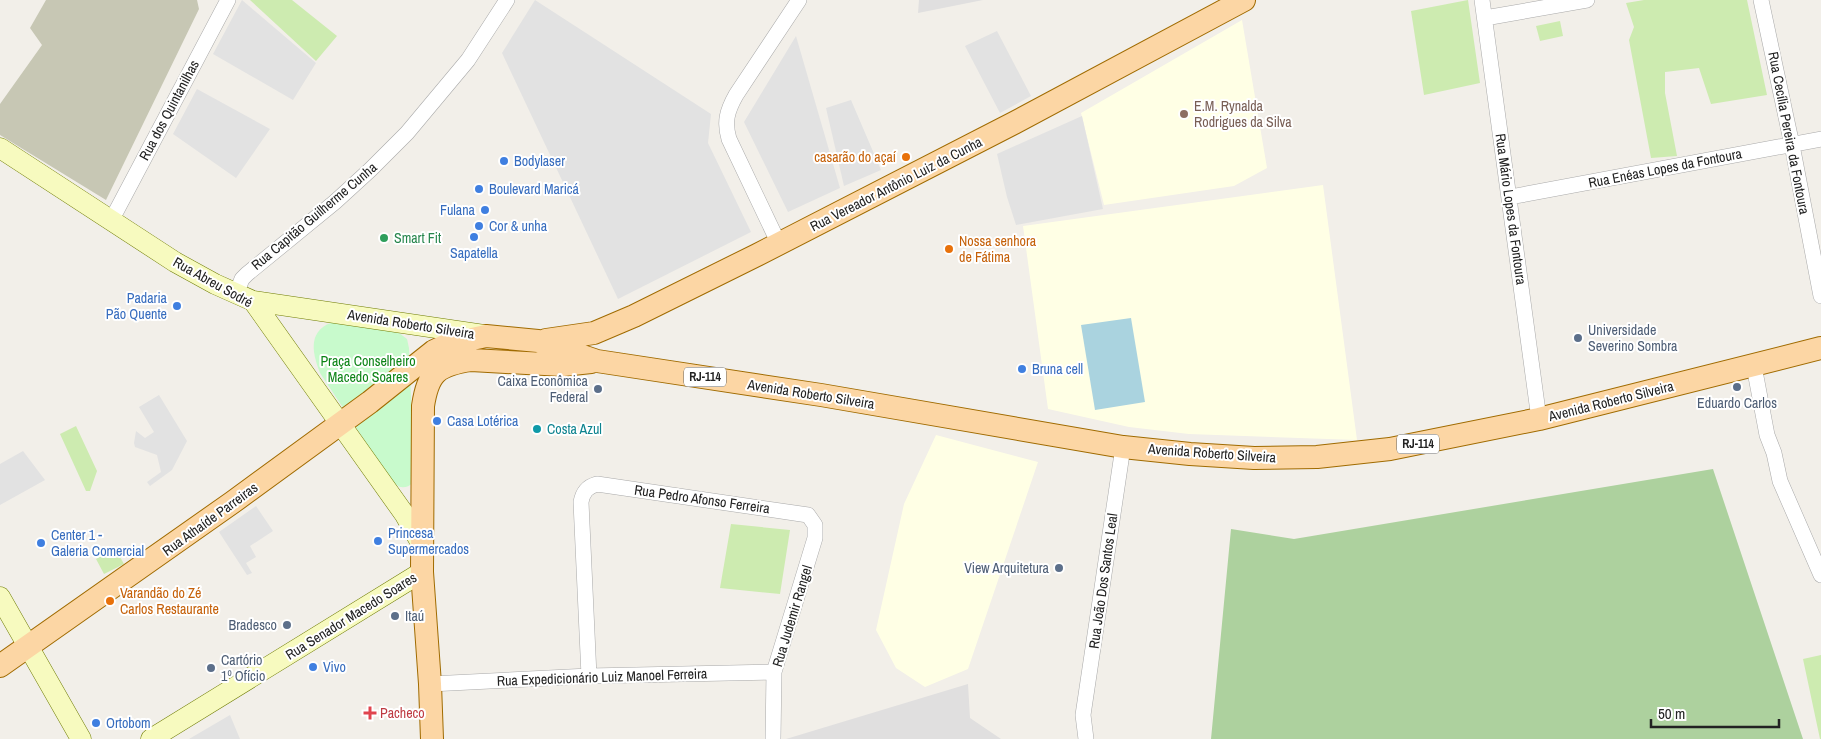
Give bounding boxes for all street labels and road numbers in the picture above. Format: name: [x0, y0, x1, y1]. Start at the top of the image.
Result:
street label: Rua Cecília Pereira da Fontoura: [1764, 50, 1814, 216]
street label: Rua dos Quintanilhas: [135, 57, 203, 163]
street label: Rua Vereador Antônio Luiz da Cunha: [807, 132, 986, 235]
street label: Rua Mário Lopes da Fontoura: [1491, 132, 1531, 286]
street label: Rua Enéas Lopes da Fontoura: [1587, 144, 1744, 192]
street label: Rua Capitão Guilherme Cunha: [248, 158, 381, 274]
street label: Rua Abreu Sodré: [170, 253, 256, 311]
street label: Avenida Roberto Silveira: [345, 305, 476, 343]
road number: RJ-114: [684, 368, 726, 387]
street label: Avenida Roberto Silveira: [745, 375, 876, 413]
street label: Avenida Roberto Silveira: [1546, 377, 1676, 425]
road number: RJ-114: [1397, 434, 1439, 454]
street label: Avenida Roberto Silveira: [1146, 439, 1277, 466]
street label: Rua Athaíde Parreiras: [159, 478, 261, 560]
street label: Rua Pedro Afonso Ferreira: [633, 481, 772, 518]
street label: Rua João Dos Santos Leal: [1085, 512, 1121, 650]
street label: Rua Judemir Rangel: [768, 563, 816, 669]
street label: Rua Senador Macedo Soares: [282, 568, 420, 664]
street label: Rua Expedicionário Luiz Manoel Ferreira: [496, 664, 708, 690]

